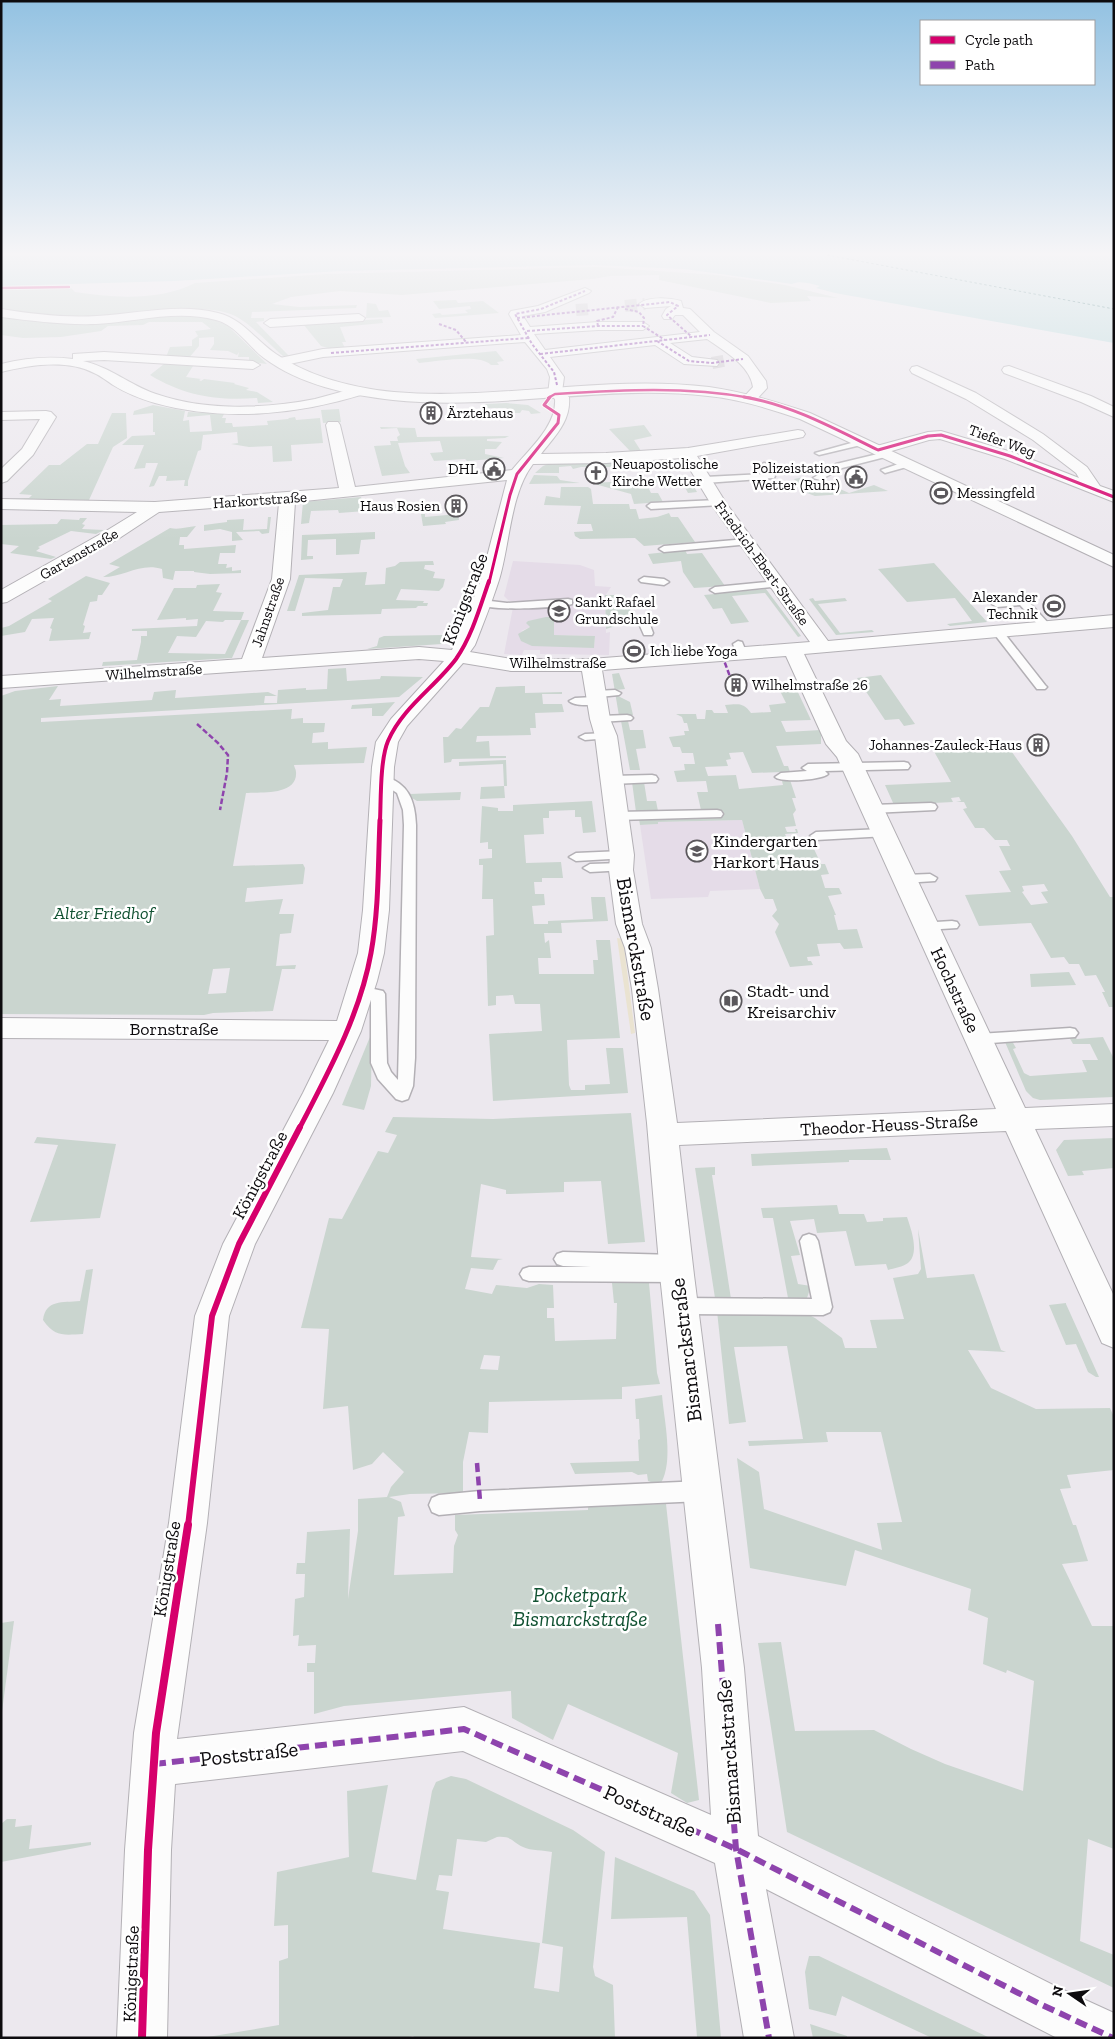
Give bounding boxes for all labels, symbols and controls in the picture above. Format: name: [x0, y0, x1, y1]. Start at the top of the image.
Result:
legend: [920, 20, 1095, 85]
text: Cycle path: [965, 31, 1034, 49]
text: Path: [965, 56, 995, 74]
building icon: Ärztehaus: [419, 401, 443, 425]
place label: Ärztehaus: [447, 404, 513, 422]
street label: Tiefer Weg: [966, 421, 1038, 461]
place label: Neuapostolische Kirche Wetter: [612, 455, 718, 490]
public building icon: DHL: [482, 457, 506, 481]
place label: Polizeistation Wetter (Ruhr): [752, 459, 840, 494]
place label: DHL: [448, 460, 478, 478]
church icon: Neuapostolische Kirche Wetter: [584, 461, 608, 485]
public building icon: Polizeistation Wetter (Ruhr): [844, 465, 868, 489]
sports icon: Messingfeld: [929, 481, 953, 505]
place label: Messingfeld: [957, 484, 1036, 502]
street label: Harkortstraße: [212, 488, 308, 512]
building icon: Haus Rosien: [444, 494, 468, 518]
place label: Haus Rosien: [360, 497, 440, 515]
street label: Friedrich-Ebert-Straße: [711, 497, 813, 629]
street label: Gartenstraße: [37, 524, 121, 584]
street label: Königstraße: [437, 550, 493, 648]
street label: Jahnstraße: [248, 574, 288, 650]
place label: Alexander Technik: [972, 588, 1038, 623]
place label: Sankt Rafael Grundschule: [575, 593, 658, 628]
sports icon: Alexander Technik: [1042, 594, 1066, 618]
school or university icon: Sankt Rafael Grundschule: [547, 599, 571, 623]
sports icon: Ich liebe Yoga: [622, 639, 646, 663]
place label: Ich liebe Yoga: [650, 642, 737, 660]
street label: Wilhelmstraße: [510, 654, 606, 672]
street label: Wilhelmstraße: [105, 660, 203, 684]
building icon: Wilhelmstraße 26: [724, 673, 748, 697]
place label: Wilhelmstraße 26: [752, 676, 868, 694]
building icon: Johannes-Zauleck-Haus: [1026, 733, 1050, 757]
place label: Johannes-Zauleck-Haus: [869, 736, 1022, 754]
place label: Kindergarten Harkort Haus: [713, 830, 819, 873]
school or university icon: Kindergarten Harkort Haus: [685, 839, 709, 863]
street label: Bismarckstraße: [612, 875, 661, 1023]
park label: Alter Friedhof: [53, 902, 157, 924]
street label: Hochstraße: [926, 944, 984, 1036]
place label: Stadt- und Kreisarchiv: [747, 980, 836, 1023]
library icon: Stadt- und Kreisarchiv: [719, 989, 743, 1013]
street label: Bornstraße: [130, 1018, 219, 1040]
street label: Theodor-Heuss-Straße: [800, 1109, 978, 1141]
street label: Königstraße: [228, 1127, 292, 1223]
street label: Bismarckstraße: [664, 1276, 707, 1424]
street label: Königstraße: [149, 1520, 185, 1618]
park label: Pocketpark Bismarckstraße: [513, 1582, 647, 1631]
street label: Bismarckstraße: [711, 1679, 746, 1825]
street label: Poststraße: [198, 1736, 300, 1771]
street label: Poststraße: [600, 1779, 701, 1842]
street label: Königstraße: [118, 1925, 144, 2023]
north arrow: [1045, 1969, 1095, 2019]
text: N: [1048, 1984, 1067, 1998]

